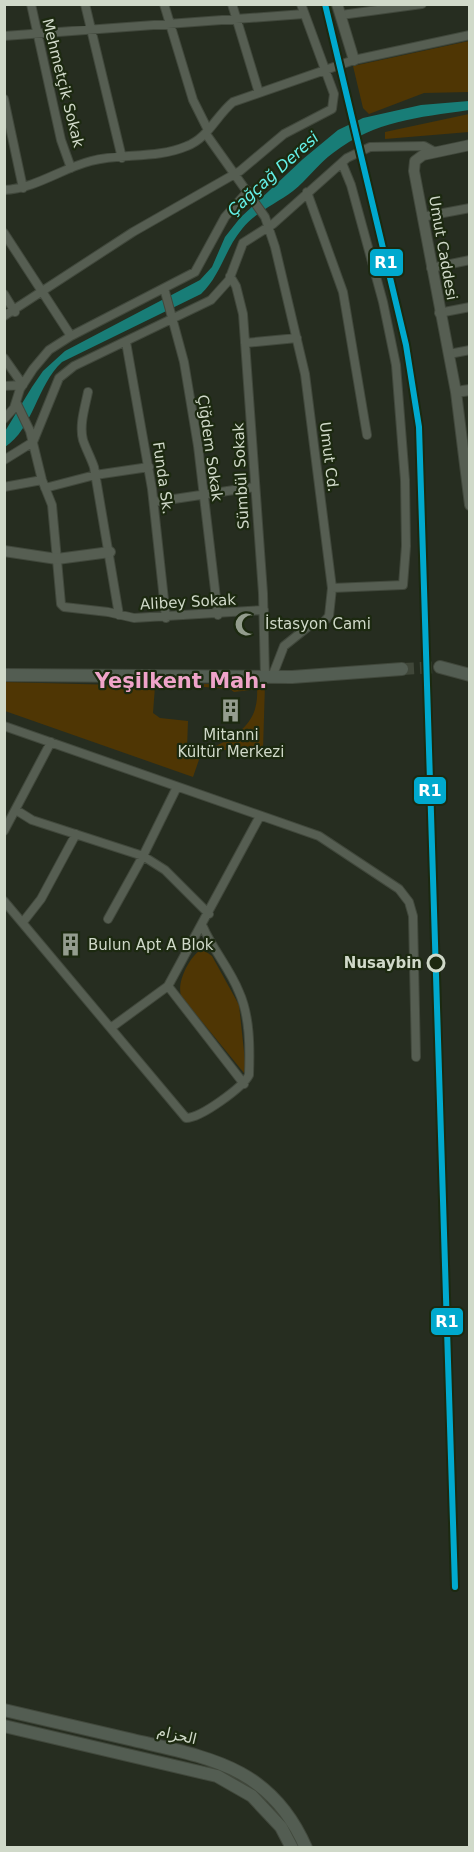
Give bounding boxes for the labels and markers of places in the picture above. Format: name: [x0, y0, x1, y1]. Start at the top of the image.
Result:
mosque icon: İstasyon Cami: [234, 611, 260, 637]
place label: İstasyon Cami: [265, 614, 371, 633]
building icon: Mitanni Kültür Merkezi: [218, 698, 244, 724]
place label: Mitanni Kültür Merkezi: [178, 726, 284, 761]
building icon: Bulun Apt A Blok: [57, 932, 83, 958]
place label: Bulun Apt A Blok: [88, 936, 214, 954]
place label: Nusaybin: [344, 954, 422, 972]
marker: Nusaybin: [427, 954, 445, 972]

